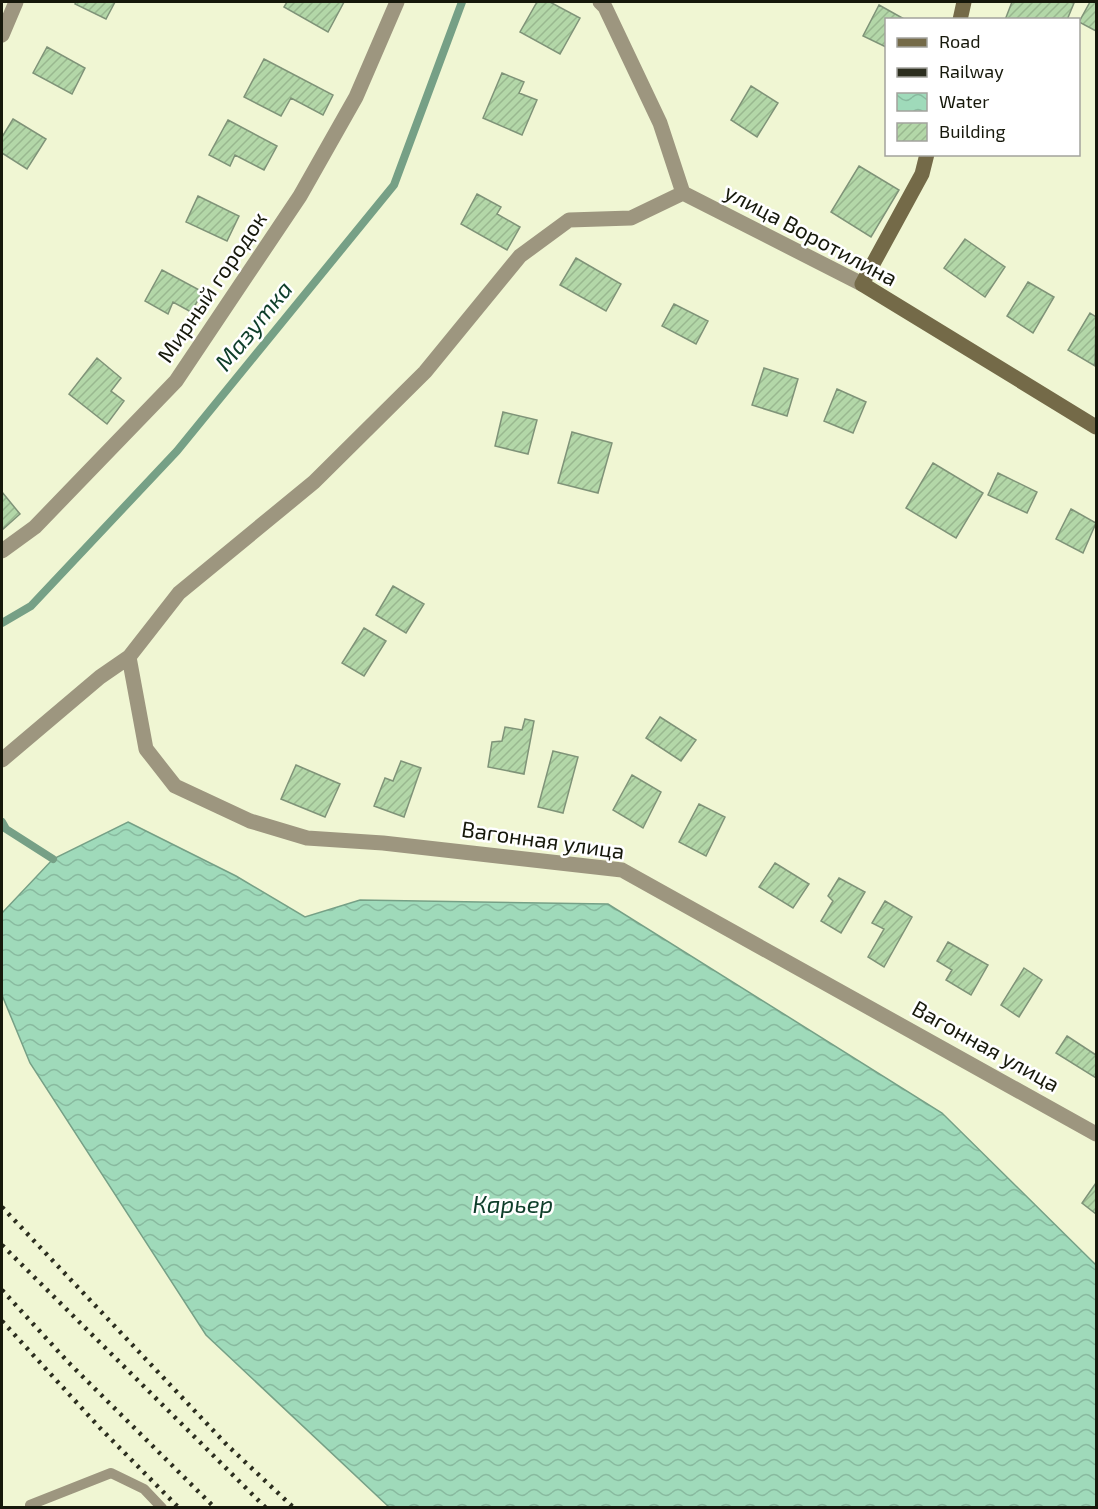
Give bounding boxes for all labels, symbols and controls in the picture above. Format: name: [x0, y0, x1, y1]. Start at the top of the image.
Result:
legend: [885, 18, 1080, 156]
text: Road: [939, 30, 980, 52]
text: Railway: [939, 60, 1004, 82]
text: Water: [939, 90, 989, 112]
text: Building: [939, 120, 1006, 142]
street label: улица Воротилина: [720, 178, 902, 291]
street label: Мирный городок: [151, 206, 271, 367]
water label: Мазутка: [208, 274, 298, 376]
street label: Вагонная улица: [460, 815, 626, 864]
street label: Вагонная улица: [908, 994, 1065, 1097]
water label: Карьер: [473, 1189, 553, 1218]

